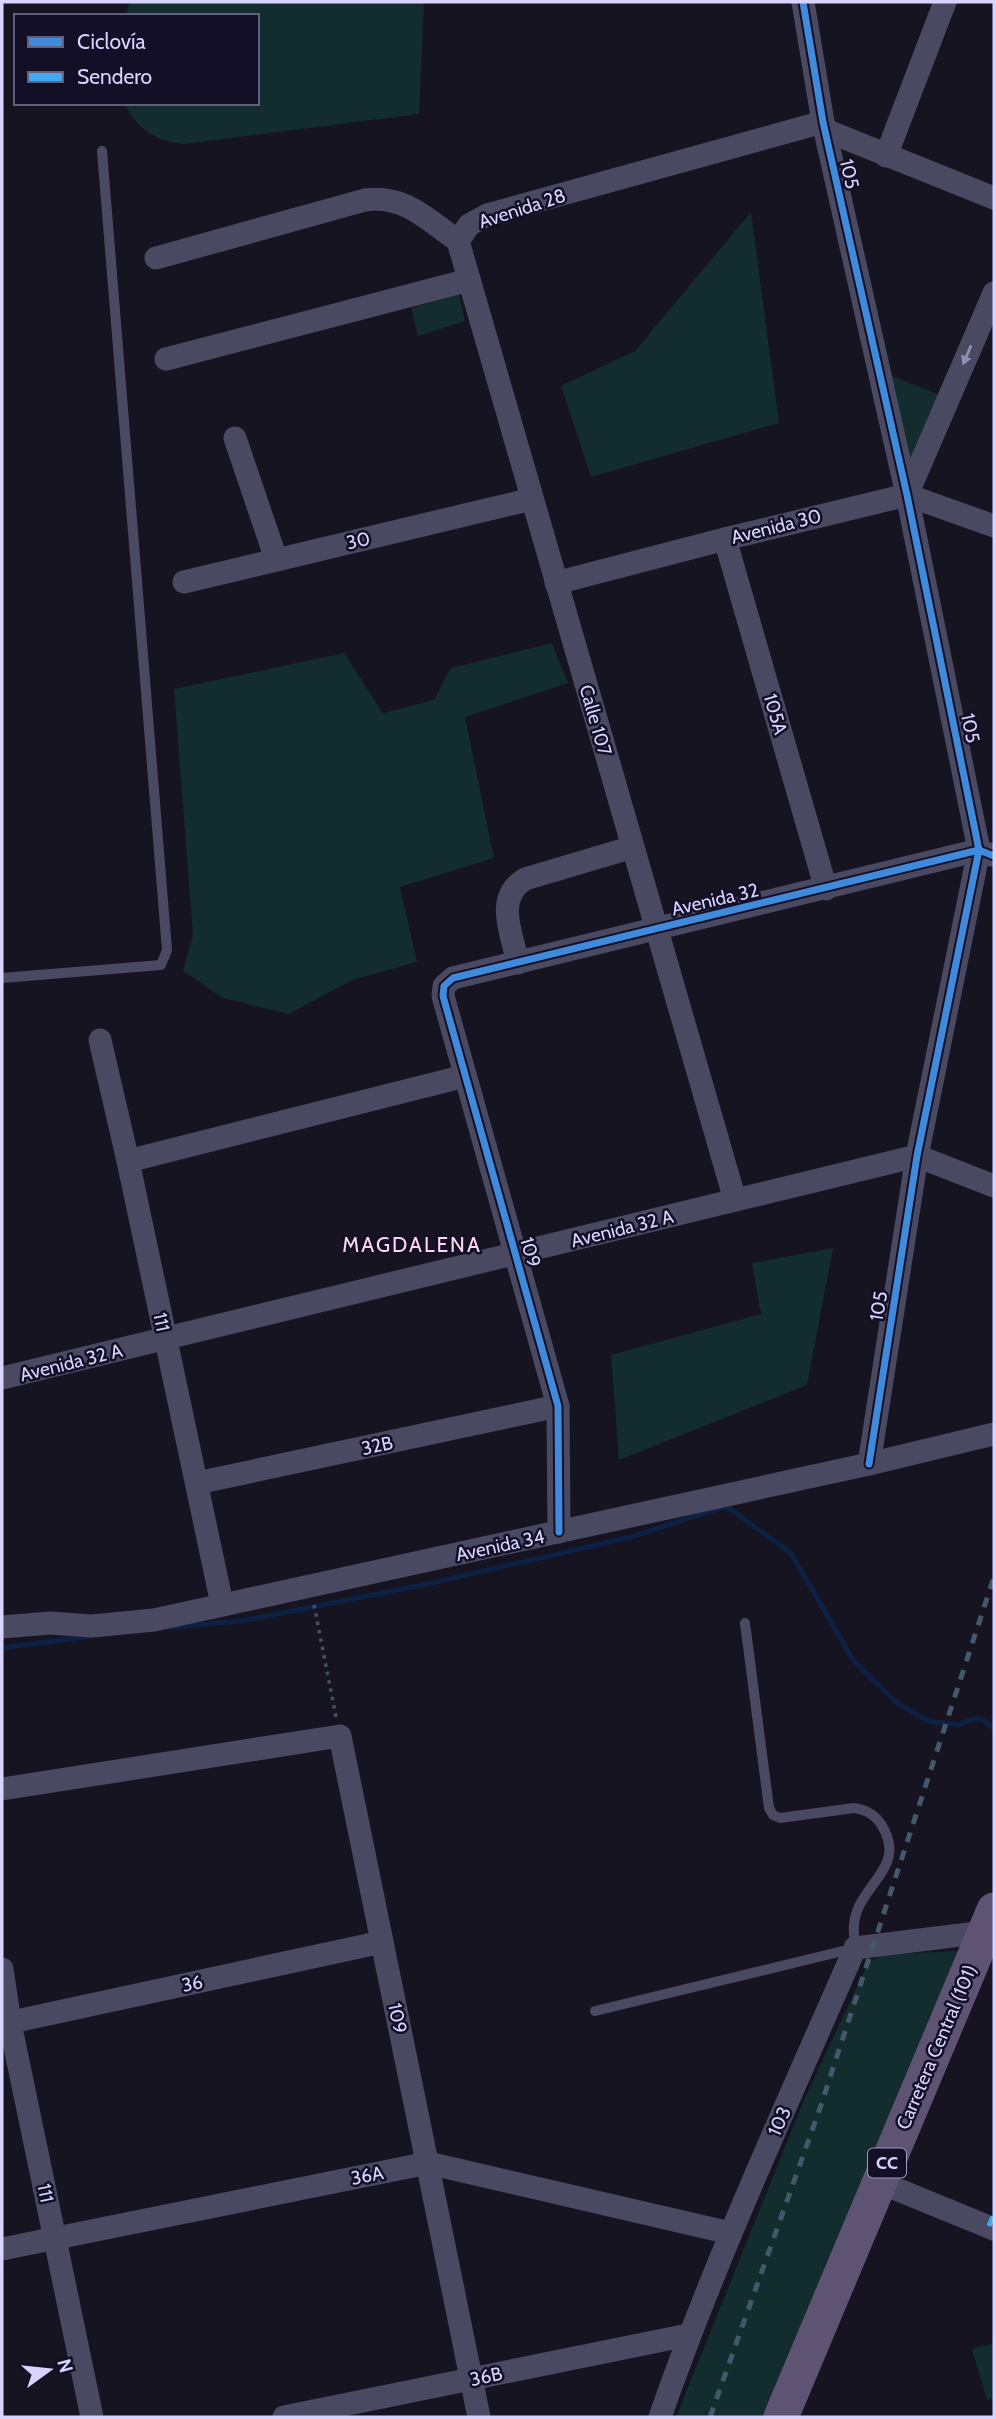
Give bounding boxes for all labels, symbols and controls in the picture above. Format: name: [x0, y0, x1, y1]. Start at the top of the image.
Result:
legend: [14, 14, 259, 105]
text: Ciclovía: [77, 29, 146, 54]
text: Sendero: [77, 64, 152, 89]
street label: 105: [835, 157, 864, 191]
street label: Avenida 28: [476, 184, 569, 233]
one-way arrow: [961, 345, 973, 365]
street label: Avenida 30: [729, 504, 824, 549]
street label: 30: [344, 527, 372, 554]
street label: Calle 107: [574, 682, 617, 759]
street label: 105A: [759, 691, 792, 738]
street label: 105: [956, 711, 985, 745]
street label: Avenida 32: [669, 878, 761, 921]
street label: Avenida 32 A: [569, 1205, 676, 1252]
district label: MAGDALENA: [342, 1232, 482, 1257]
street label: 109: [515, 1234, 546, 1270]
street label: 105: [865, 1290, 892, 1323]
street label: 111: [148, 1311, 175, 1334]
street label: Avenida 32 A: [18, 1339, 125, 1386]
street label: 32B: [359, 1431, 395, 1460]
street label: Avenida 34: [454, 1525, 546, 1566]
street label: Carretera Central (101): [891, 1961, 982, 2133]
street label: 36: [179, 1970, 205, 1997]
street label: 109: [383, 2001, 412, 2035]
street label: 103: [763, 2103, 796, 2139]
road number: CC: [868, 2148, 906, 2178]
street label: 36A: [349, 2161, 386, 2190]
street label: 111: [32, 2182, 59, 2205]
north arrow: [14, 2335, 84, 2405]
text: N: [52, 2356, 78, 2375]
street label: 36B: [468, 2362, 504, 2391]

